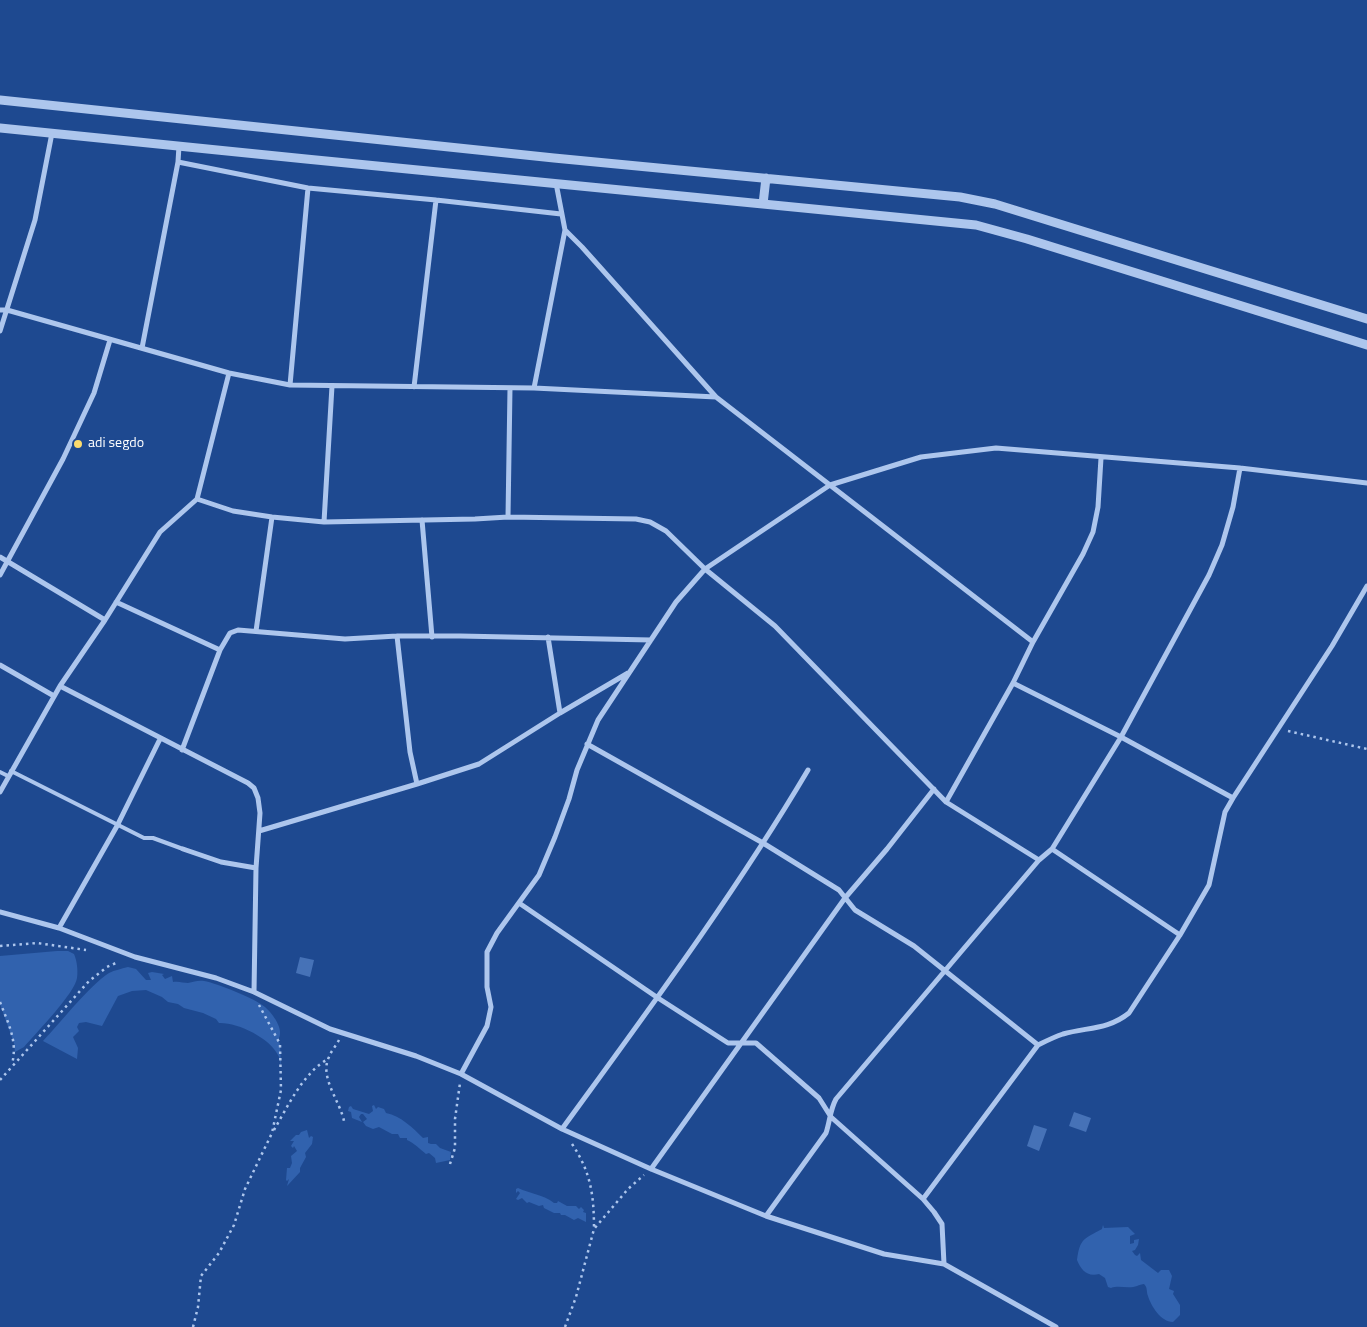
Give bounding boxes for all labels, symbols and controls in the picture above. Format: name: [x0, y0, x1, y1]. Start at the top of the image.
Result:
place label: adi segdo: [88, 436, 144, 452]
marker: adi segdo: [72, 438, 84, 450]

